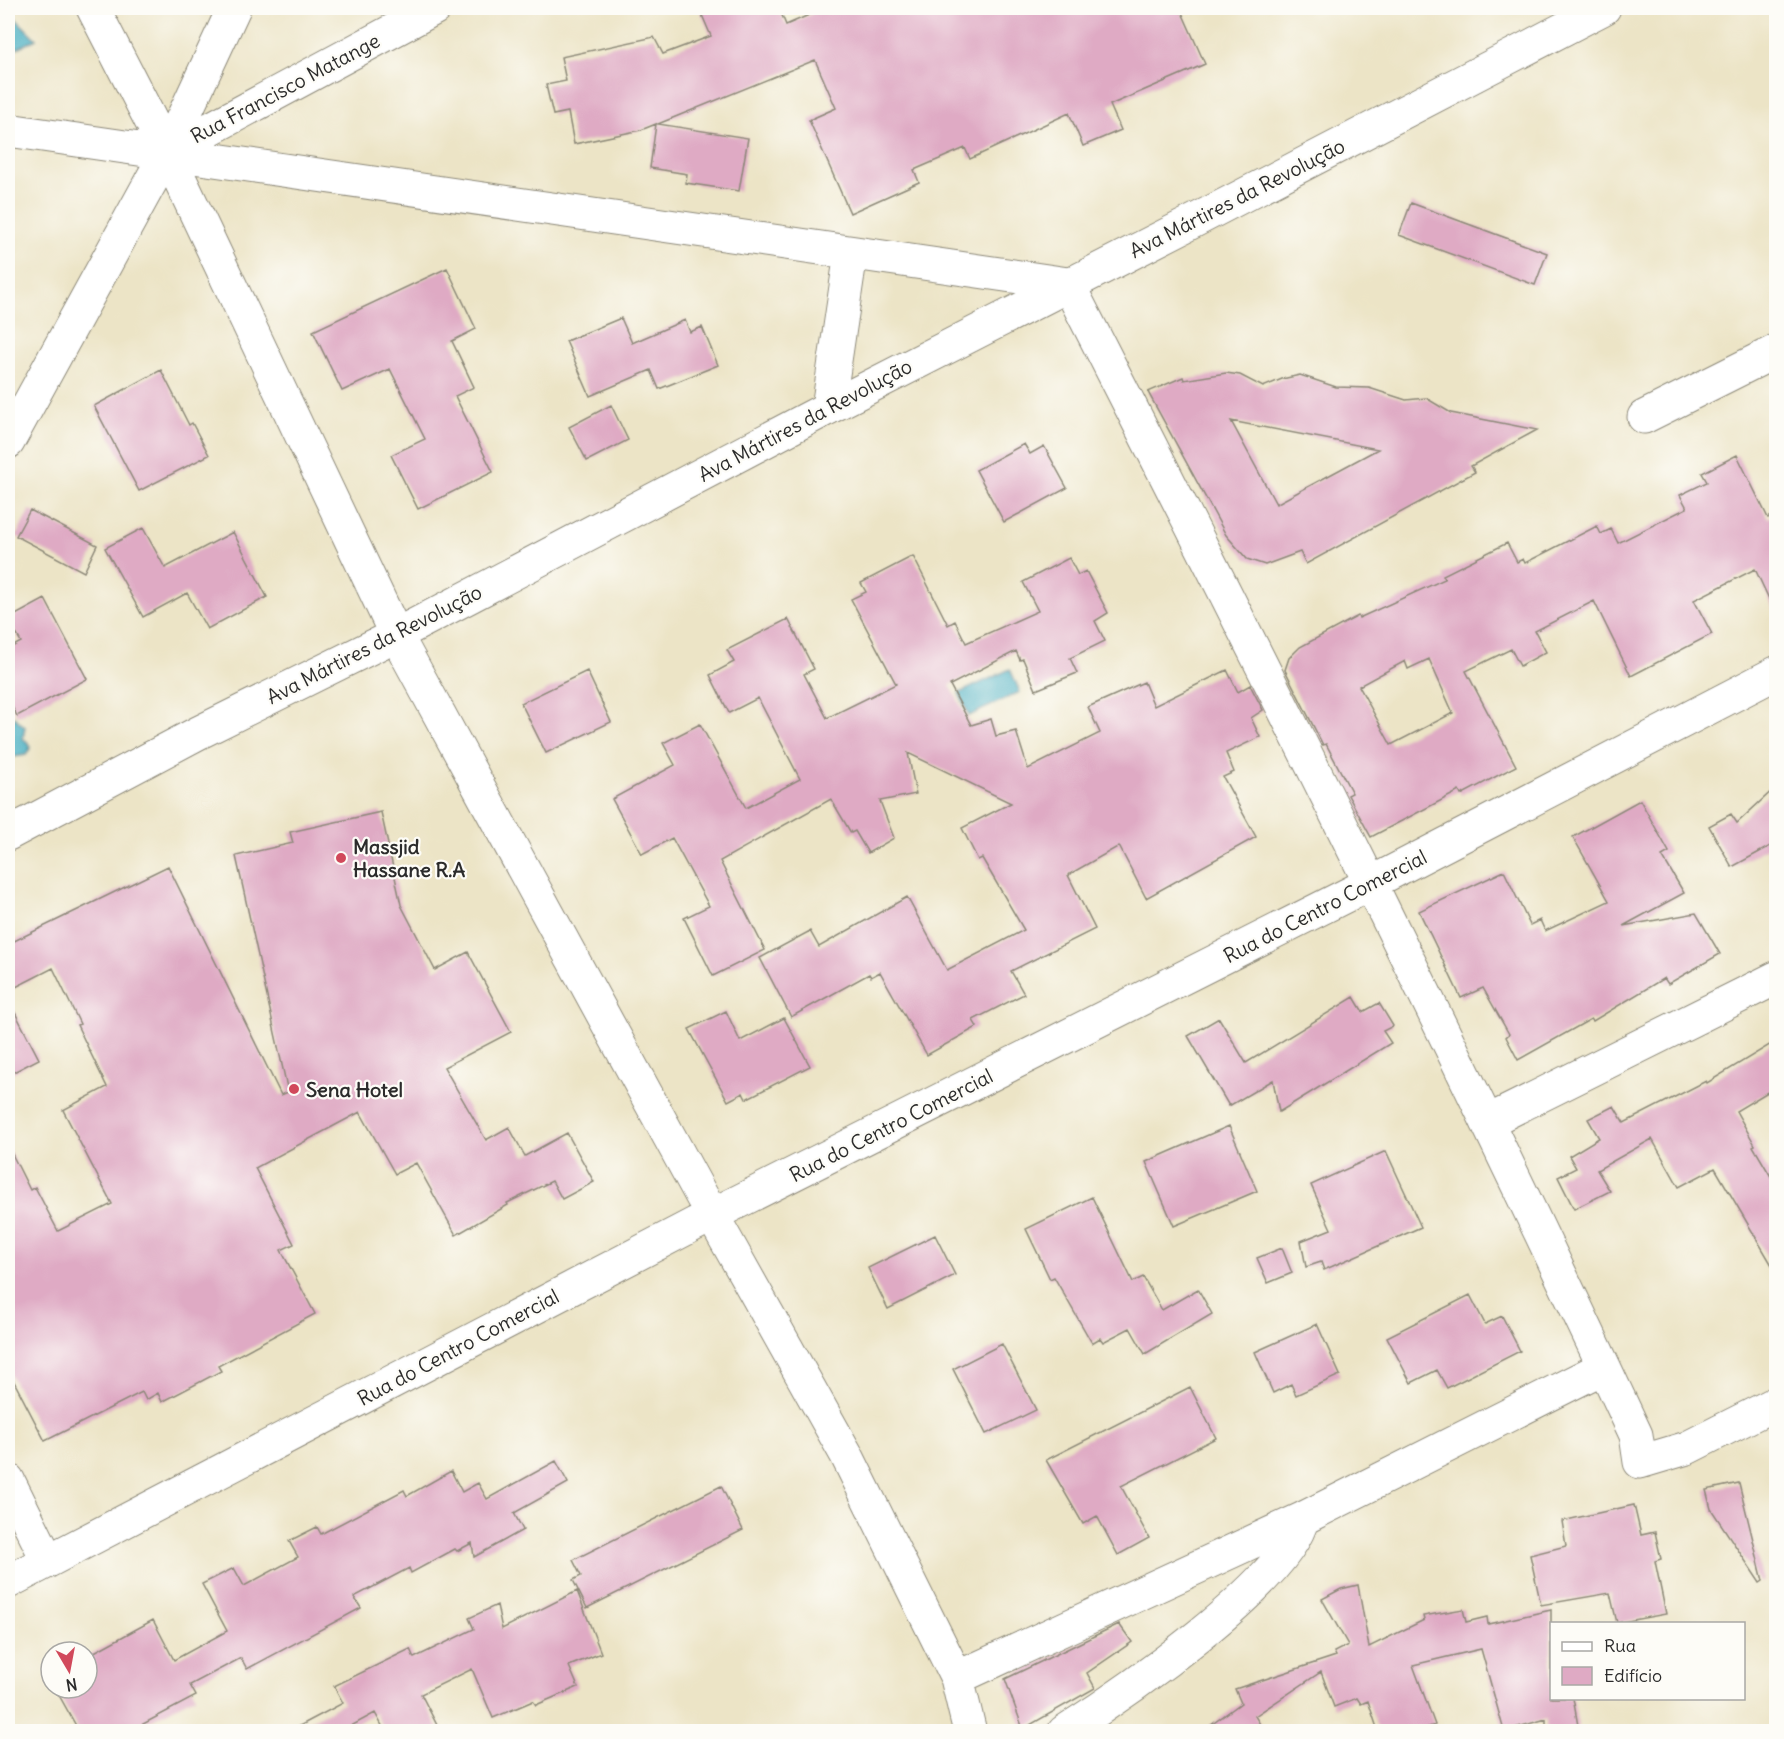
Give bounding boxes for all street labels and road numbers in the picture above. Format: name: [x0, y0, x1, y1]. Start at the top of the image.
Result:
street label: Rua Francisco Matange: [186, 27, 384, 149]
street label: Ava Mártires da Revolução: [1125, 133, 1349, 263]
street label: Ava Mártires da Revolução: [694, 353, 916, 487]
street label: Ava Mártires da Revolução: [262, 579, 486, 709]
street label: Rua do Centro Comercial: [1219, 844, 1431, 968]
street label: Rua do Centro Comercial: [785, 1063, 997, 1187]
street label: Rua do Centro Comercial: [353, 1283, 563, 1411]

